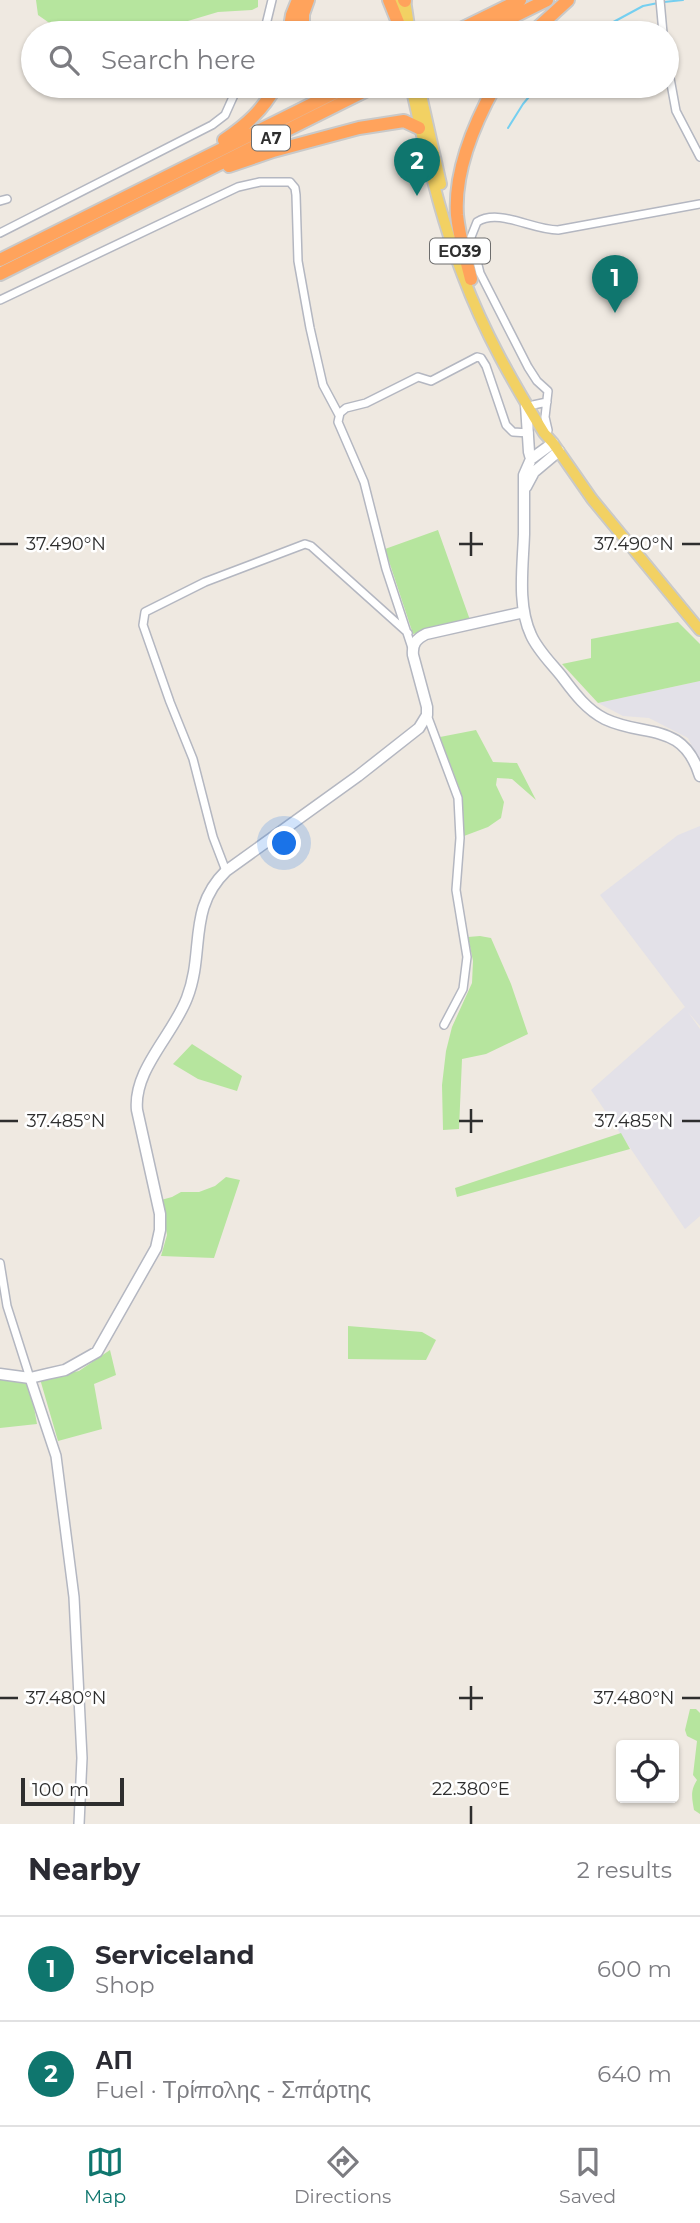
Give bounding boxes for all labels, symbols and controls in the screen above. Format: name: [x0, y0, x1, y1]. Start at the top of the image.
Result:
search box: [21, 21, 679, 98]
icon: search: [45, 41, 83, 79]
text: Search here: [101, 44, 256, 76]
road number: Α7: [252, 126, 290, 150]
pin: 2: [394, 138, 440, 196]
road number: ΕΟ39: [430, 238, 490, 264]
pin: 1: [592, 255, 638, 313]
text: 37.490°N: [26, 533, 106, 555]
text: 37.490°N: [594, 533, 674, 555]
your location: [267, 826, 301, 860]
text: 37.485°N: [27, 1110, 105, 1132]
text: 37.485°N: [595, 1110, 673, 1132]
text: 37.480°N: [26, 1687, 106, 1709]
text: 37.480°N: [594, 1687, 674, 1709]
map controls: [616, 1740, 679, 1803]
button: locate: [616, 1740, 679, 1803]
scale bar: [21, 1775, 124, 1807]
text: 100 m: [32, 1778, 89, 1801]
text: 22.380°E: [432, 1778, 510, 1800]
text: Nearby: [28, 1851, 140, 1888]
text: 2 results: [577, 1856, 672, 1884]
text: Serviceland: [95, 1939, 255, 1971]
text: 1: [46, 1955, 56, 1983]
text: 600 m: [597, 1955, 672, 1983]
text: Shop: [95, 1971, 155, 1999]
text: ΑΠ: [95, 2044, 133, 2076]
text: 2: [44, 2060, 58, 2088]
text: 640 m: [597, 2060, 672, 2088]
text: Fuel · Τρίπολης - Σπάρτης: [95, 2076, 371, 2104]
tab: Map: [84, 2143, 126, 2208]
tab: Directions: [294, 2143, 391, 2208]
tab: Saved: [559, 2143, 616, 2208]

